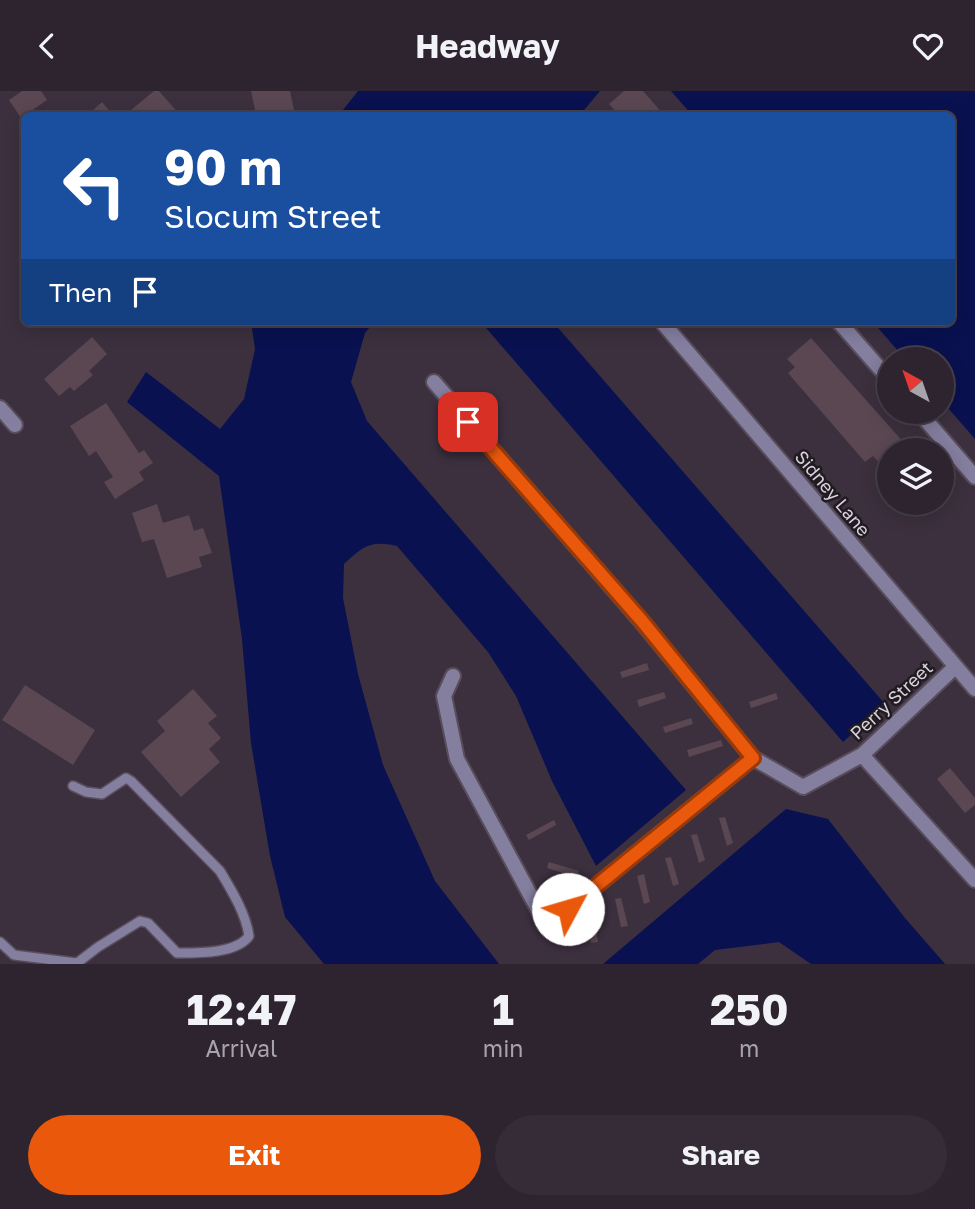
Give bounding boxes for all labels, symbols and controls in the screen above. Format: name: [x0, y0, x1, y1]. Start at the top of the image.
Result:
icon: back: [28, 27, 66, 65]
text: Headway: [415, 27, 560, 65]
icon: heart: [909, 27, 947, 65]
text: 90 m: [164, 137, 282, 196]
icon: left: [49, 140, 140, 231]
text: Slocum Street: [164, 197, 381, 235]
icon: arrive: [126, 273, 164, 311]
text: Then: [49, 277, 112, 308]
north arrow: [877, 347, 954, 423]
map controls: [877, 347, 954, 515]
pin: [438, 392, 498, 452]
icon: arrive: [449, 403, 487, 441]
button: layers: [877, 438, 954, 515]
street label: Sidney Lane: [791, 446, 875, 540]
street label: Perry Street: [845, 656, 937, 744]
position arrow: [531, 872, 605, 946]
text: 12:47: [186, 984, 296, 1034]
text: 1: [492, 984, 514, 1034]
text: 250: [710, 984, 789, 1034]
text: Arrival: [205, 1034, 277, 1062]
text: min: [483, 1034, 523, 1062]
text: m: [739, 1034, 759, 1062]
button: Exit: [28, 1115, 481, 1195]
button: Share: [495, 1115, 947, 1195]

